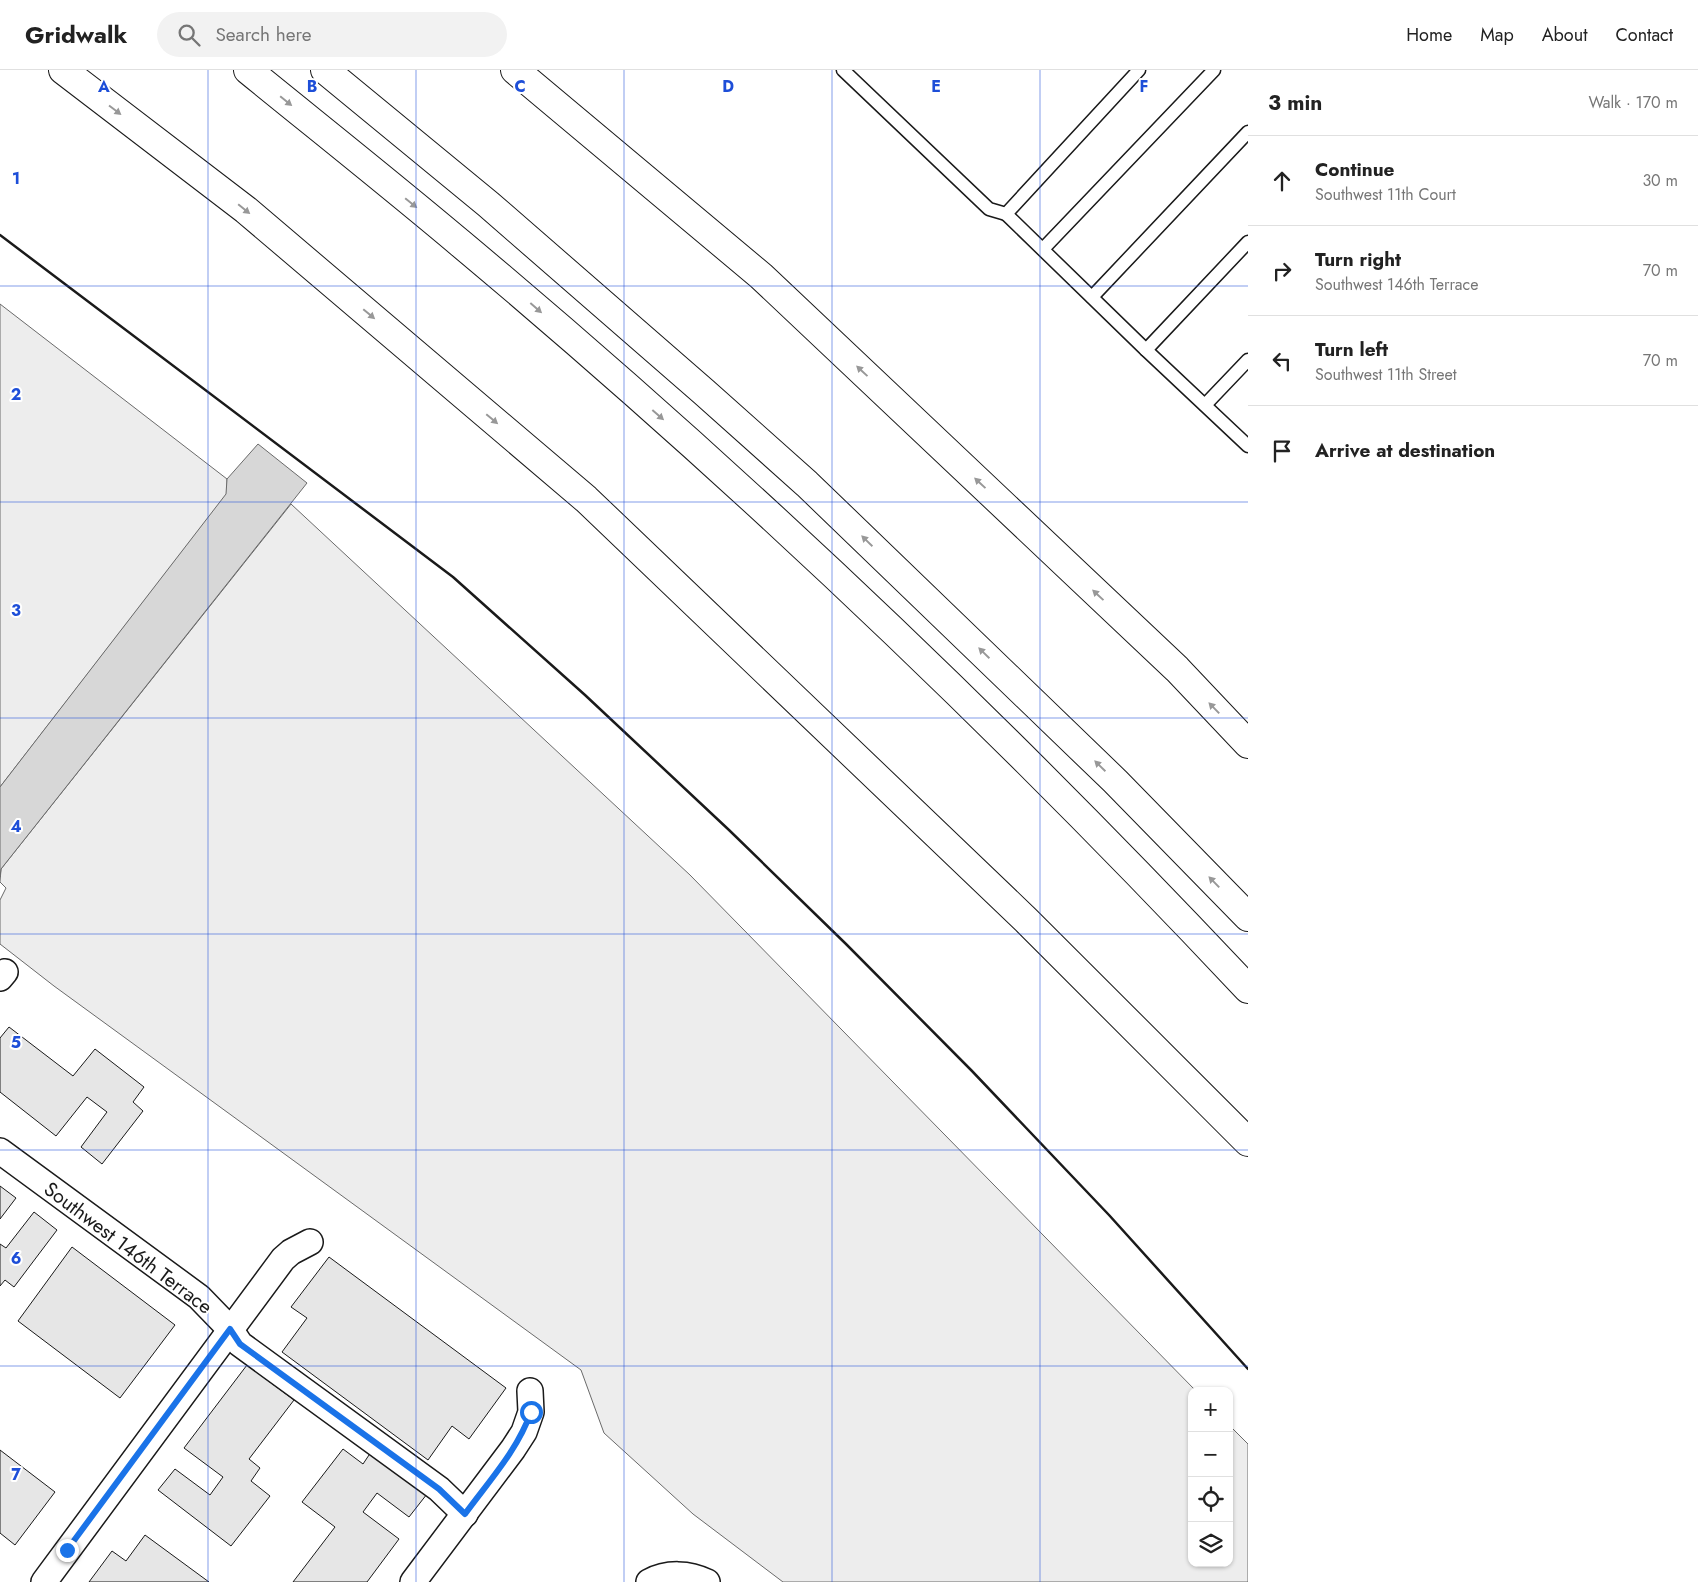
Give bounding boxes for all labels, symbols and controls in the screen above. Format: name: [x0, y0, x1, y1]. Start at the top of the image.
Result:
search box: [157, 12, 507, 57]
text: Gridwalk: [25, 17, 127, 52]
icon: search: [175, 21, 203, 49]
text: Search here: [215, 21, 311, 48]
text: Home: [1406, 22, 1452, 48]
text: Map: [1480, 22, 1514, 48]
text: About: [1542, 22, 1587, 48]
text: Contact: [1615, 22, 1673, 48]
text: A: [97, 75, 110, 98]
text: B: [307, 75, 317, 98]
text: C: [514, 75, 526, 98]
text: D: [722, 75, 734, 98]
text: E: [931, 75, 941, 98]
text: F: [1140, 75, 1148, 98]
text: 3 min: [1268, 88, 1322, 118]
text: Walk · 170 m: [1588, 91, 1678, 114]
one-way arrow: [279, 95, 292, 106]
one-way arrow: [108, 105, 121, 116]
text: Continue: [1315, 156, 1394, 183]
text: 1: [12, 167, 20, 190]
icon: ahead: [1268, 167, 1296, 195]
text: 30 m: [1642, 169, 1678, 192]
text: Southwest 11th Court: [1315, 183, 1456, 206]
one-way arrow: [405, 198, 418, 209]
one-way arrow: [238, 204, 251, 215]
text: Turn right: [1315, 246, 1401, 273]
icon: right: [1268, 257, 1296, 285]
text: 70 m: [1643, 259, 1678, 282]
text: Southwest 146th Terrace: [1315, 273, 1478, 296]
one-way arrow: [529, 302, 541, 314]
one-way arrow: [362, 308, 374, 320]
text: Turn left: [1315, 336, 1388, 363]
icon: left: [1268, 347, 1296, 375]
text: 70 m: [1643, 349, 1678, 372]
text: Southwest 11th Street: [1315, 363, 1457, 386]
one-way arrow: [856, 365, 868, 377]
text: 2: [11, 383, 21, 406]
one-way arrow: [651, 410, 664, 421]
one-way arrow: [486, 413, 498, 425]
icon: arrive: [1268, 437, 1296, 465]
text: Arrive at destination: [1315, 437, 1495, 464]
one-way arrow: [975, 477, 987, 489]
one-way arrow: [861, 535, 873, 547]
one-way arrow: [1093, 589, 1105, 601]
text: 3: [11, 599, 21, 622]
one-way arrow: [978, 647, 990, 659]
one-way arrow: [1208, 703, 1220, 715]
one-way arrow: [1095, 761, 1107, 773]
text: 4: [10, 815, 22, 838]
one-way arrow: [1209, 876, 1221, 888]
text: 5: [11, 1031, 21, 1054]
street label: Southwest 146th Terrace: [38, 1175, 218, 1321]
text: 6: [11, 1247, 21, 1270]
map controls: [1188, 1387, 1233, 1567]
button: +: [1188, 1387, 1233, 1432]
route start: [520, 1401, 543, 1424]
button: −: [1188, 1432, 1233, 1477]
text: 7: [11, 1463, 21, 1486]
button: locate: [1188, 1477, 1233, 1522]
button: layers: [1188, 1522, 1233, 1567]
route end: [56, 1539, 79, 1562]

